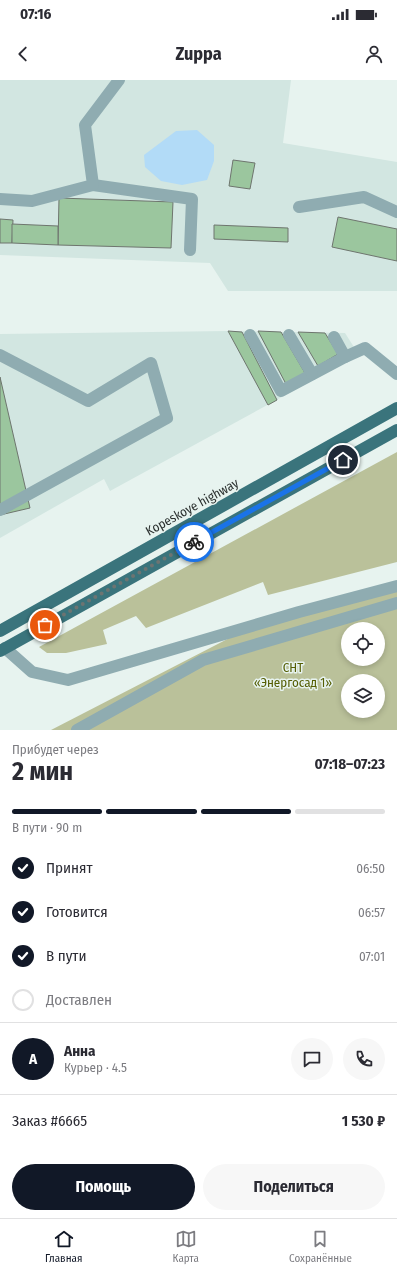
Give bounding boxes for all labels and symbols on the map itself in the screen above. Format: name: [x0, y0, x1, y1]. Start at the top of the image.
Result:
pin: [326, 443, 360, 477]
street label: Kopeskoye highway: [143, 475, 241, 539]
courier: [174, 522, 214, 562]
pin: [28, 608, 62, 642]
park label: СНТ «Энергосад 1»: [254, 660, 332, 690]

